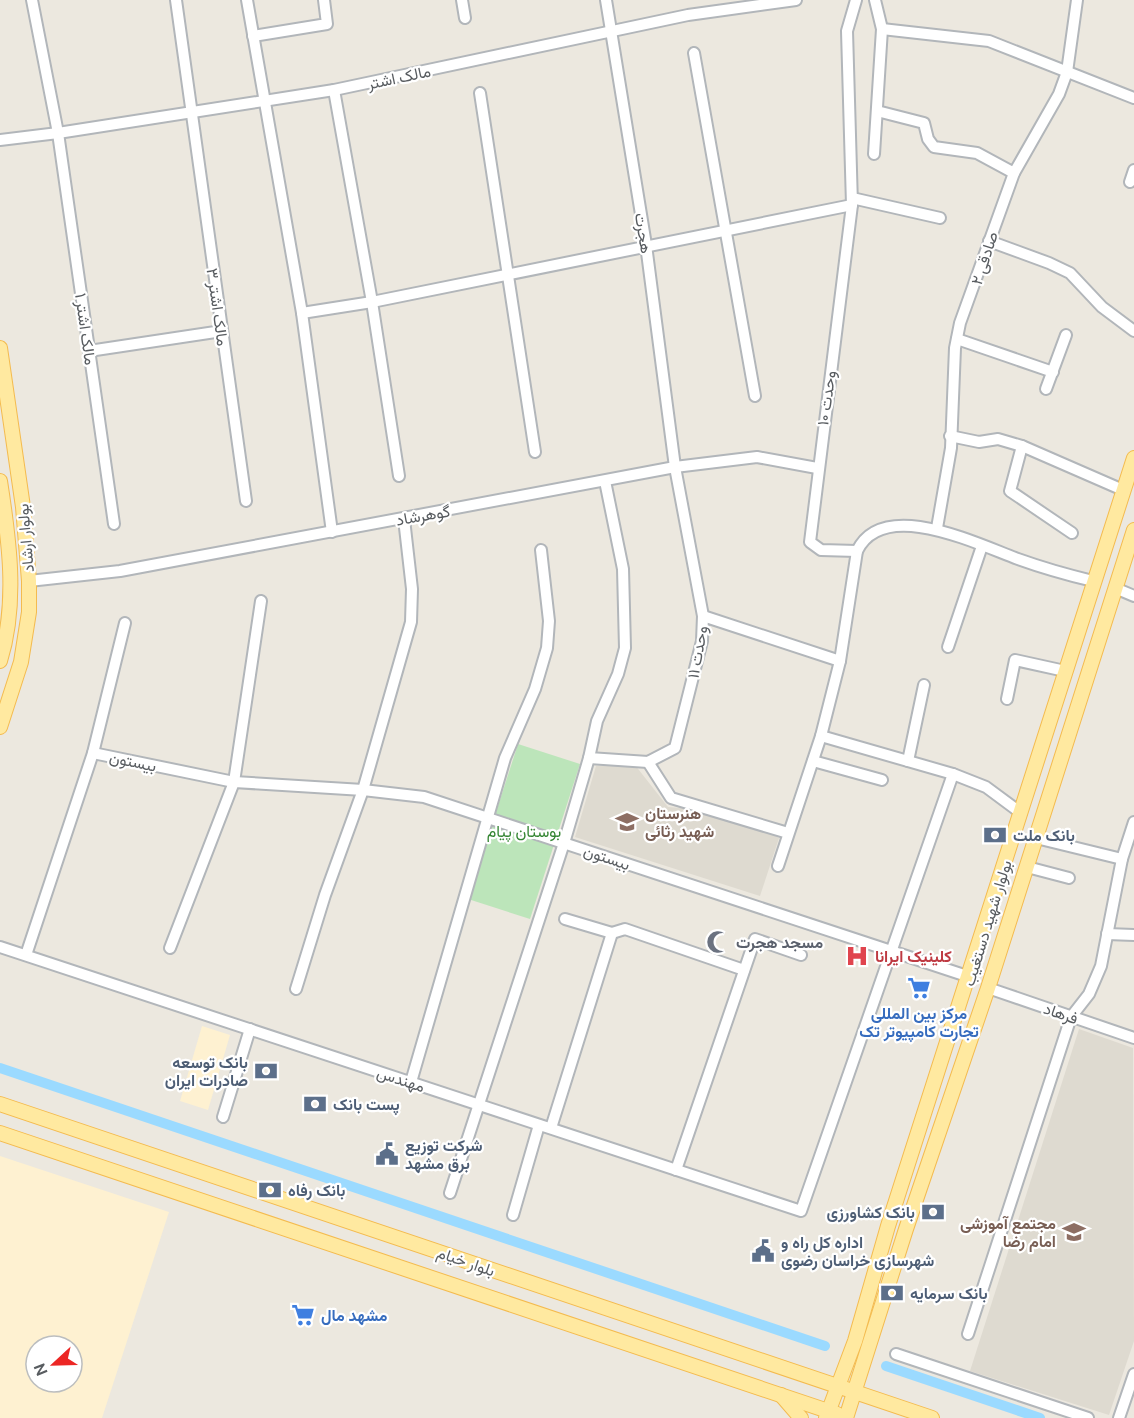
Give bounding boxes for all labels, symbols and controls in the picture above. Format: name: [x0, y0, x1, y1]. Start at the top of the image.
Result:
street label: مالک اشتر: [365, 62, 433, 95]
street label: هجرت: [630, 211, 656, 255]
street label: صادقی ۲: [967, 229, 1003, 288]
street label: مالک اشتر ۳: [202, 267, 232, 347]
street label: مالک اشتر ۱: [70, 292, 100, 366]
street label: وحدت ۱۰: [813, 369, 841, 427]
street label: گوهرشاد: [394, 501, 452, 531]
street label: بولوار ارشاد: [13, 503, 39, 573]
street label: وحدت ۱۱: [684, 624, 712, 680]
street label: بیستون: [107, 747, 158, 777]
place label: هنرستان شهید رثائی: [645, 804, 714, 842]
school or university icon: هنرستان شهید رثائی: [614, 809, 640, 835]
park label: بوستان پیام: [487, 822, 561, 843]
bank icon: بانک ملت: [982, 822, 1008, 848]
place label: بانک ملت: [1013, 826, 1075, 845]
street label: بیستون: [581, 841, 632, 875]
street label: بولوار شهید دستغیب: [959, 858, 1017, 989]
mosque icon: مسجد هجرت: [705, 929, 731, 955]
place label: مسجد هجرت: [736, 933, 823, 953]
hospital icon: کلینیک ایرانا: [844, 943, 870, 969]
place label: کلینیک ایرانا: [875, 947, 952, 967]
supermarket icon: مرکز بین المللی تجارت کامپیوتر تک: [906, 975, 932, 1001]
street label: فرهاد: [1041, 999, 1081, 1029]
place label: مرکز بین المللی تجارت کامپیوتر تک: [859, 1004, 979, 1043]
place label: بانک توسعه صادرات ایران: [165, 1053, 248, 1091]
bank icon: بانک توسعه صادرات ایران: [253, 1058, 279, 1084]
street label: مهندس: [374, 1063, 427, 1097]
bank icon: پست بانک: [302, 1091, 328, 1117]
place label: پست بانک: [333, 1095, 400, 1116]
place label: شرکت توزیع برق مشهد: [405, 1136, 483, 1174]
public building icon: شرکت توزیع برق مشهد: [374, 1141, 400, 1167]
bank icon: بانک رفاه: [257, 1177, 283, 1203]
place label: بانک رفاه: [288, 1181, 345, 1201]
bank icon: بانک کشاورزی: [920, 1199, 946, 1225]
place label: بانک کشاورزی: [826, 1203, 915, 1223]
place label: مجتمع آموزشی امام رضا: [960, 1214, 1056, 1252]
school or university icon: مجتمع آموزشی امام رضا: [1061, 1219, 1087, 1245]
place label: اداره کل راه و شهرسازی خراسان رضوی: [781, 1233, 935, 1271]
public building icon: اداره کل راه و شهرسازی خراسان رضوی: [750, 1238, 776, 1264]
street label: بلوار خیام: [434, 1243, 497, 1281]
bank icon: بانک سرمایه: [879, 1280, 905, 1306]
place label: بانک سرمایه: [910, 1284, 988, 1304]
supermarket icon: مشهد مال: [290, 1302, 316, 1328]
place label: مشهد مال: [321, 1306, 388, 1326]
north arrow: [24, 1334, 84, 1394]
text: N: [30, 1361, 51, 1379]

